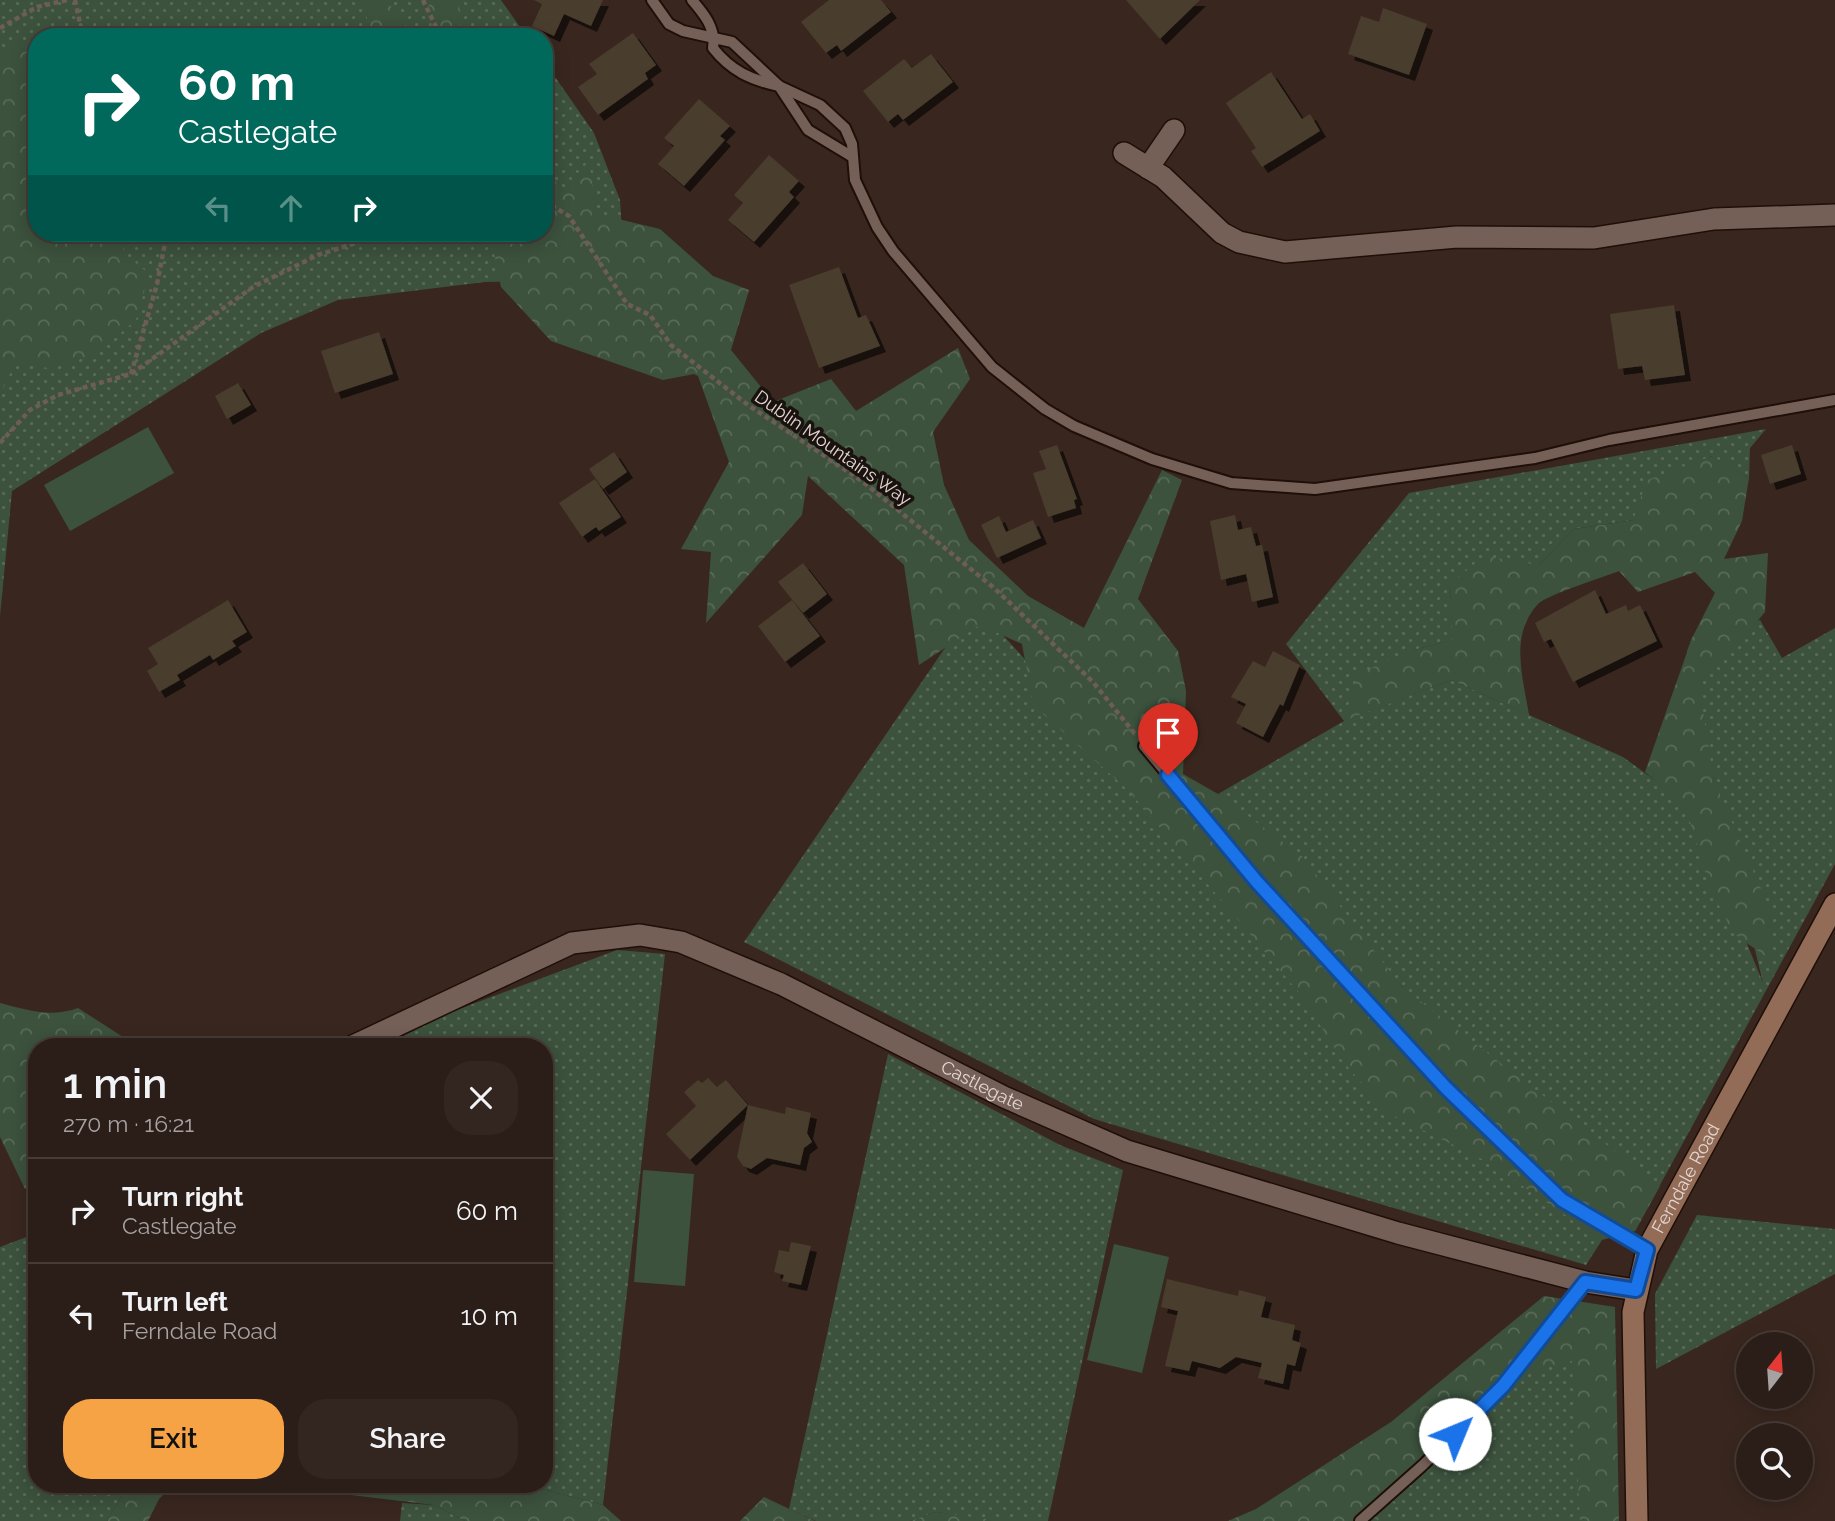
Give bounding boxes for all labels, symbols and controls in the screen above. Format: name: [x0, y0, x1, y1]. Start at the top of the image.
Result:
text: 60 m: [178, 54, 295, 111]
icon: right: [63, 56, 154, 147]
text: Castlegate: [178, 113, 337, 150]
icon: left: [199, 189, 237, 227]
icon: ahead: [272, 189, 310, 227]
icon: right: [345, 189, 383, 227]
street label: Dublin Mountains Way: [751, 386, 916, 510]
pin: [1138, 703, 1198, 775]
icon: arrive: [1149, 714, 1187, 752]
street label: Castlegate: [938, 1056, 1027, 1114]
text: 1 min: [63, 1059, 167, 1108]
button: close: [444, 1061, 518, 1135]
text: 270 m · 16:21: [63, 1110, 194, 1137]
street label: Ferndale Road: [1647, 1120, 1724, 1237]
text: Turn right: [122, 1182, 243, 1212]
icon: right: [63, 1192, 101, 1230]
text: 60 m: [456, 1196, 518, 1226]
text: Castlegate: [122, 1212, 237, 1239]
text: Turn left: [122, 1287, 228, 1317]
icon: left: [63, 1297, 101, 1335]
text: 10 m: [460, 1301, 518, 1331]
text: Ferndale Road: [122, 1317, 277, 1344]
north arrow: [1736, 1332, 1813, 1409]
map controls: [1736, 1332, 1813, 1500]
position arrow: [1418, 1397, 1492, 1471]
button: Exit: [63, 1399, 284, 1479]
button: Share: [298, 1399, 518, 1479]
button: search: [1736, 1423, 1813, 1500]

